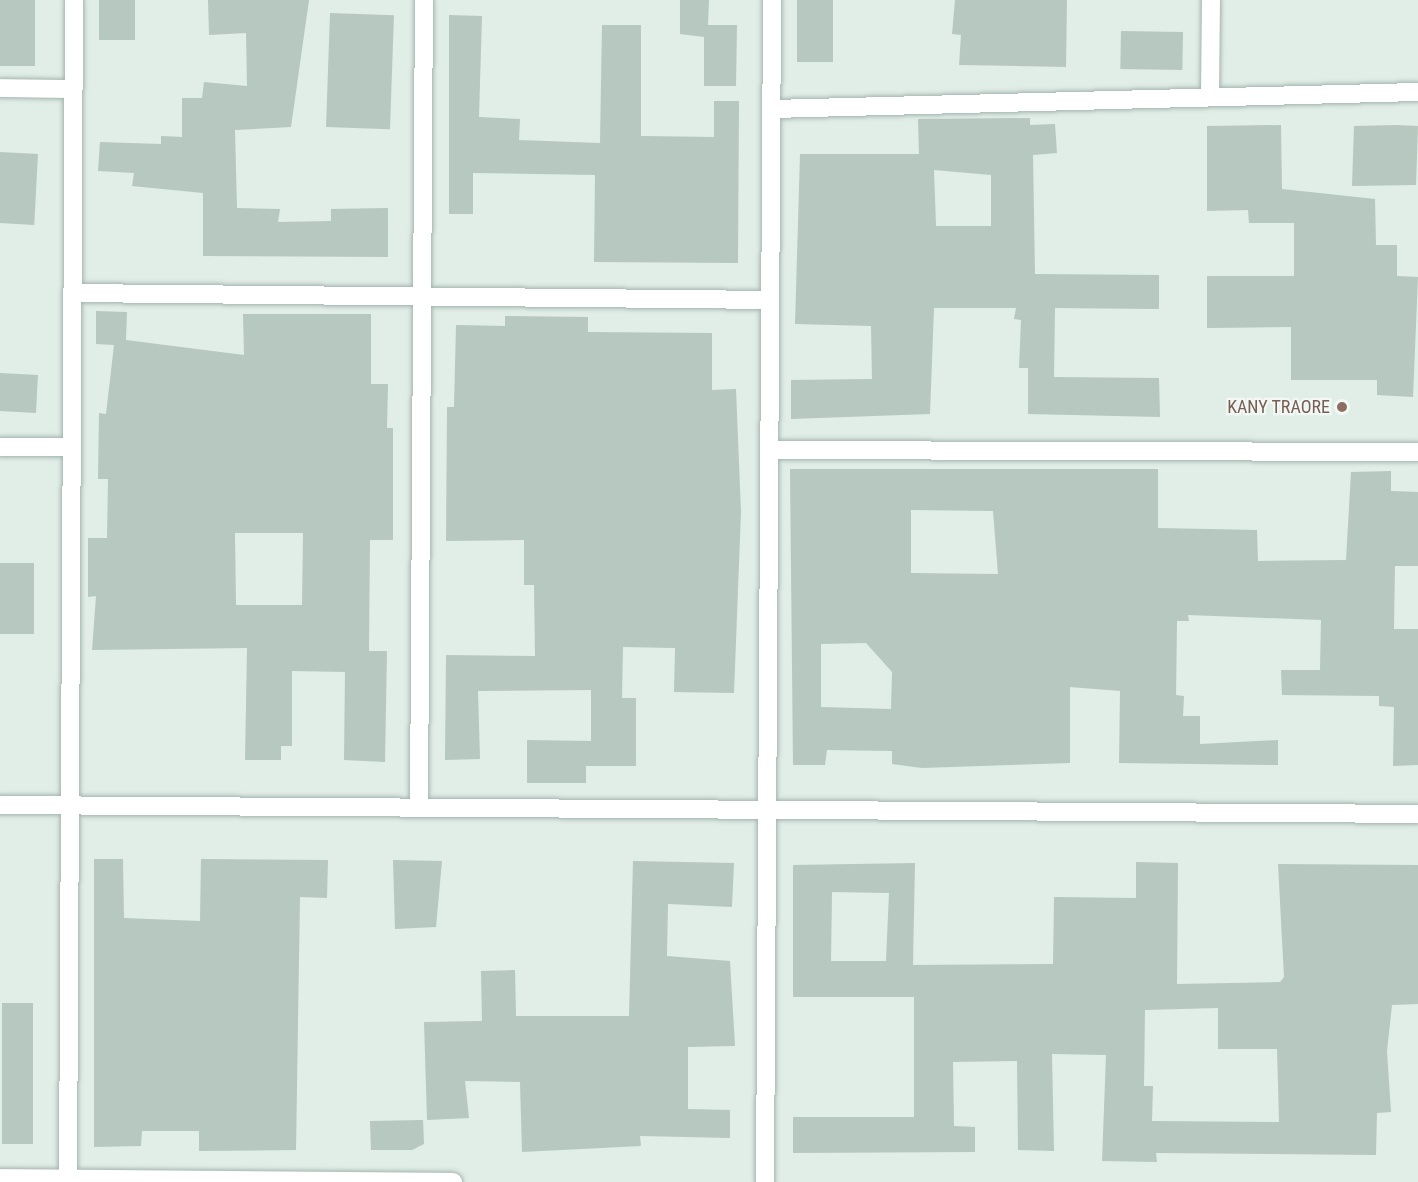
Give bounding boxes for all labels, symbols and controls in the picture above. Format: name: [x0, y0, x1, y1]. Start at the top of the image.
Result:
place label: KANY TRAORE: [1227, 396, 1330, 418]
marker: KANY TRAORE: [1335, 400, 1349, 414]

